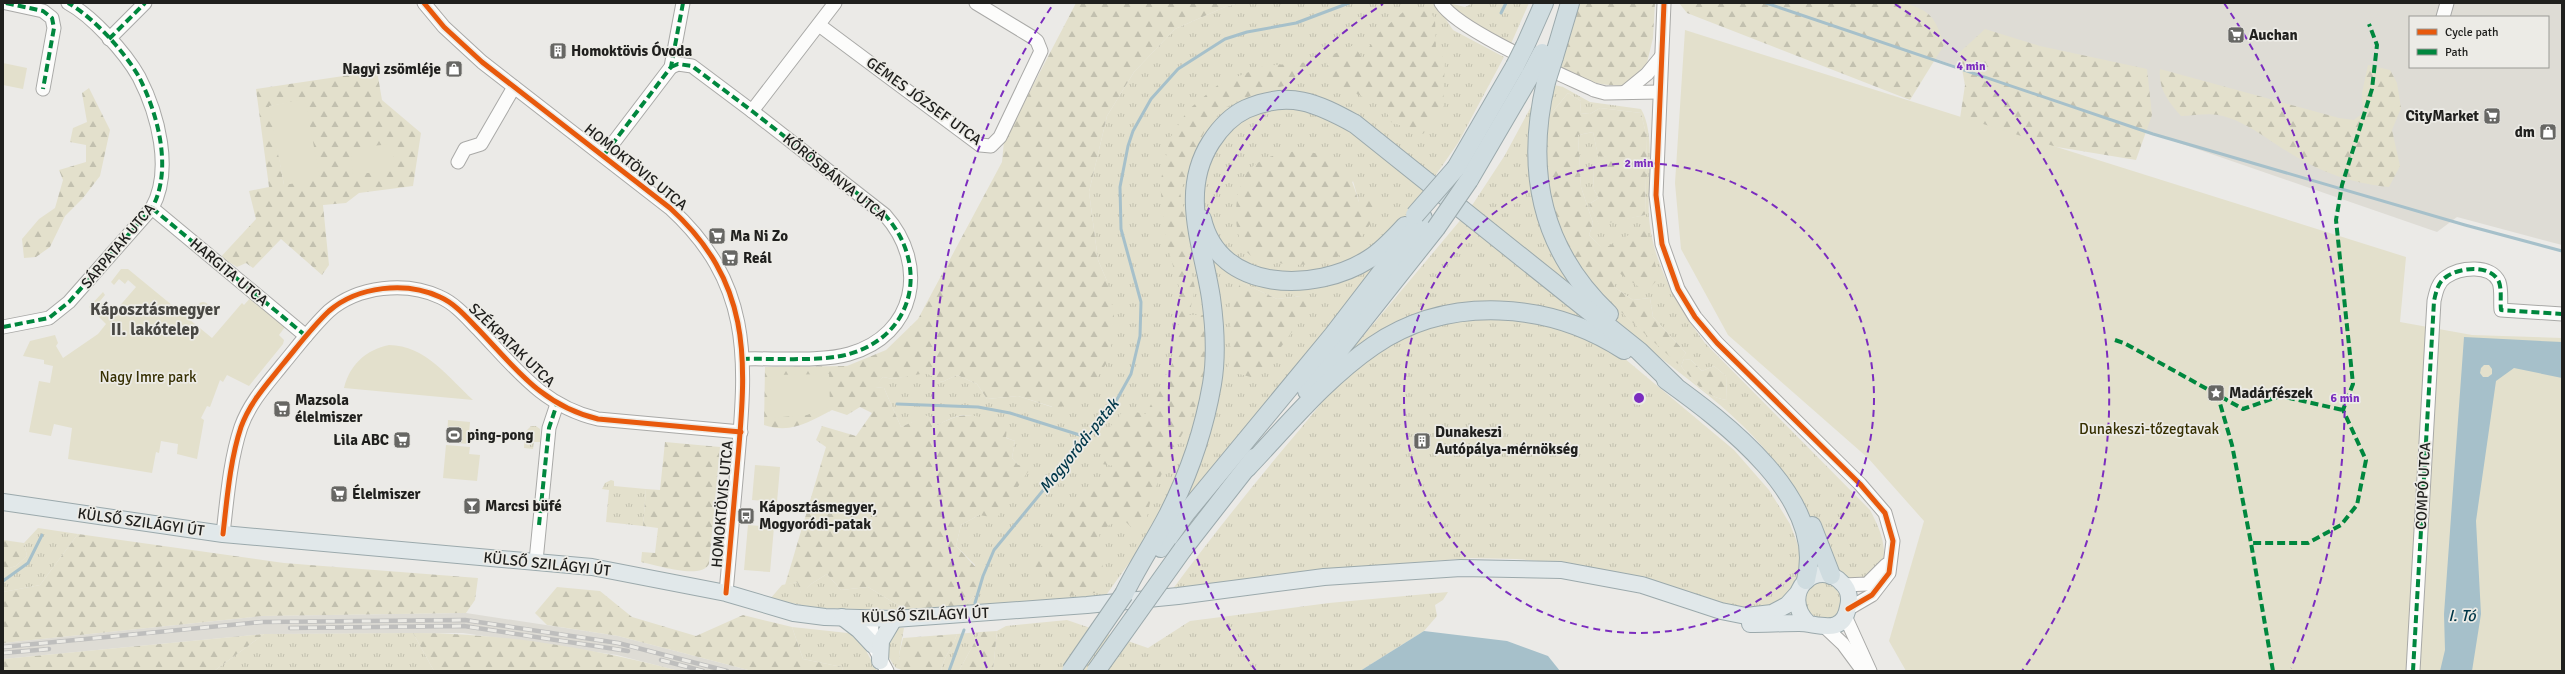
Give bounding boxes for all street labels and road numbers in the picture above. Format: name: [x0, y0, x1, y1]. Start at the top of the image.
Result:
street label: GÉMES JÓZSEF UTCA: [863, 52, 986, 149]
street label: HOMOKTÖVIS UTCA: [581, 120, 691, 214]
street label: KŐRÖSBÁNYA UTCA: [779, 129, 891, 224]
street label: SÁRPATAK UTCA: [76, 199, 159, 292]
street label: HARGITA UTCA: [186, 234, 272, 310]
street label: SZÉKPATAK UTCA: [465, 299, 560, 391]
street label: HOMOKTÖVIS UTCA: [707, 440, 737, 568]
street label: COMPÓ UTCA: [2411, 442, 2434, 530]
street label: KÜLSŐ SZILÁGYI ÚT: [76, 503, 206, 540]
street label: KÜLSŐ SZILÁGYI ÚT: [482, 547, 612, 580]
street label: KÜLSŐ SZILÁGYI ÚT: [861, 603, 990, 626]

